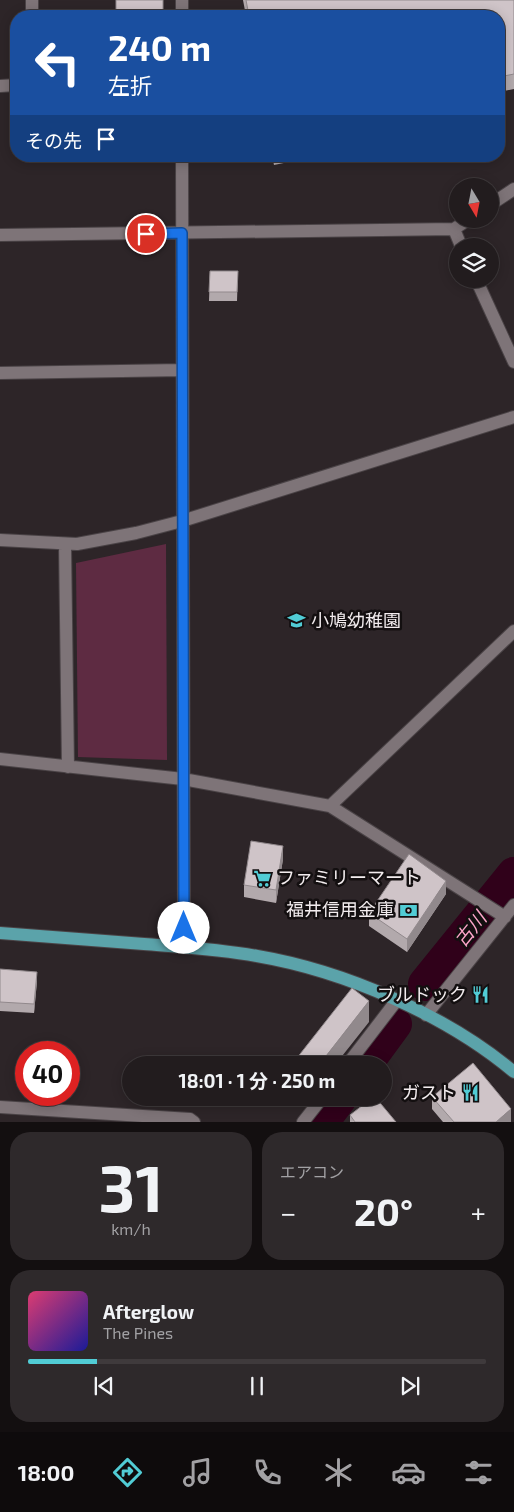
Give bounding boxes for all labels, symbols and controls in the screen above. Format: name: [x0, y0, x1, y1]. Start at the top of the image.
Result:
text: 240 m: [108, 26, 211, 68]
icon: left: [25, 30, 90, 95]
text: 左折: [108, 72, 152, 98]
icon: arrive: [92, 125, 120, 153]
text: その先: [25, 129, 82, 152]
north arrow: [449, 178, 499, 228]
map controls: [449, 178, 499, 288]
pin: [125, 213, 167, 255]
icon: arrive: [132, 220, 160, 248]
button: layers: [449, 238, 499, 288]
place label: 小鳩幼稚園: [311, 609, 401, 631]
school or university icon: 小鳩幼稚園: [287, 611, 307, 631]
place label: ファミリーマート: [277, 866, 421, 888]
supermarket icon: ファミリーマート: [253, 868, 273, 888]
place label: 福井信用金庫: [286, 898, 394, 920]
bank icon: 福井信用金庫: [398, 900, 418, 920]
position arrow: [157, 901, 209, 953]
water label: 古川: [449, 905, 492, 951]
place label: ブルドック: [377, 983, 467, 1005]
restaurant icon: ブルドック: [471, 985, 491, 1005]
speed limit sign: 40: [15, 1041, 80, 1106]
text: 18:01 · 1 分 · 250 m: [179, 1069, 335, 1092]
place label: ガスト: [402, 1081, 456, 1103]
restaurant icon: ガスト: [460, 1083, 480, 1103]
text: 31: [99, 1147, 163, 1225]
text: エアコン: [280, 1162, 344, 1181]
text: 20°: [354, 1188, 413, 1234]
text: −: [280, 1195, 296, 1229]
text: +: [471, 1195, 486, 1229]
text: km/h: [111, 1219, 151, 1238]
text: Afterglow: [103, 1300, 194, 1323]
text: The Pines: [103, 1323, 173, 1342]
icon: previous: [90, 1372, 118, 1400]
icon: pause: [243, 1372, 271, 1400]
icon: next: [396, 1372, 424, 1400]
icon: directions: [110, 1455, 145, 1490]
icon: music: [180, 1455, 215, 1490]
icon: phone: [250, 1455, 285, 1490]
icon: climate: [321, 1455, 356, 1490]
icon: car: [391, 1455, 426, 1490]
icon: filters: [461, 1455, 496, 1490]
text: 18:00: [18, 1459, 74, 1485]

